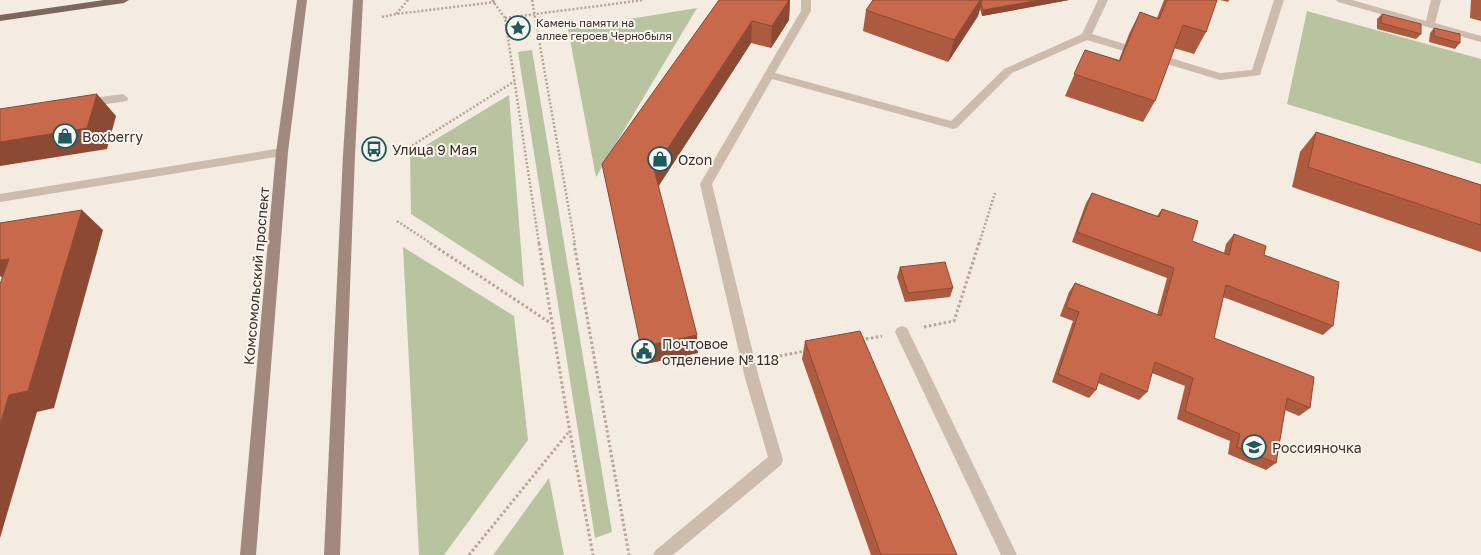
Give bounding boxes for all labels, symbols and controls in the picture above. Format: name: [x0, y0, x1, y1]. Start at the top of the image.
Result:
place icon: Камень памяти на аллее героев Чернобыля: [505, 15, 531, 41]
place label: Камень памяти на аллее героев Чернобыля: [536, 16, 672, 42]
shop icon: Boxberry: [52, 123, 78, 149]
place label: Boxberry: [82, 128, 143, 145]
bus stop icon: Улица 9 Мая: [361, 136, 387, 162]
place label: Улица 9 Мая: [392, 141, 477, 158]
shop icon: Ozon: [647, 146, 673, 172]
place label: Ozon: [678, 151, 712, 168]
street label: Комсомольский проспект: [240, 186, 272, 366]
place label: Почтовое отделение № 118: [662, 335, 779, 368]
public building icon: Почтовое отделение № 118: [631, 338, 657, 364]
school or university icon: Россияночка: [1241, 434, 1267, 460]
place label: Россияночка: [1272, 439, 1362, 456]

